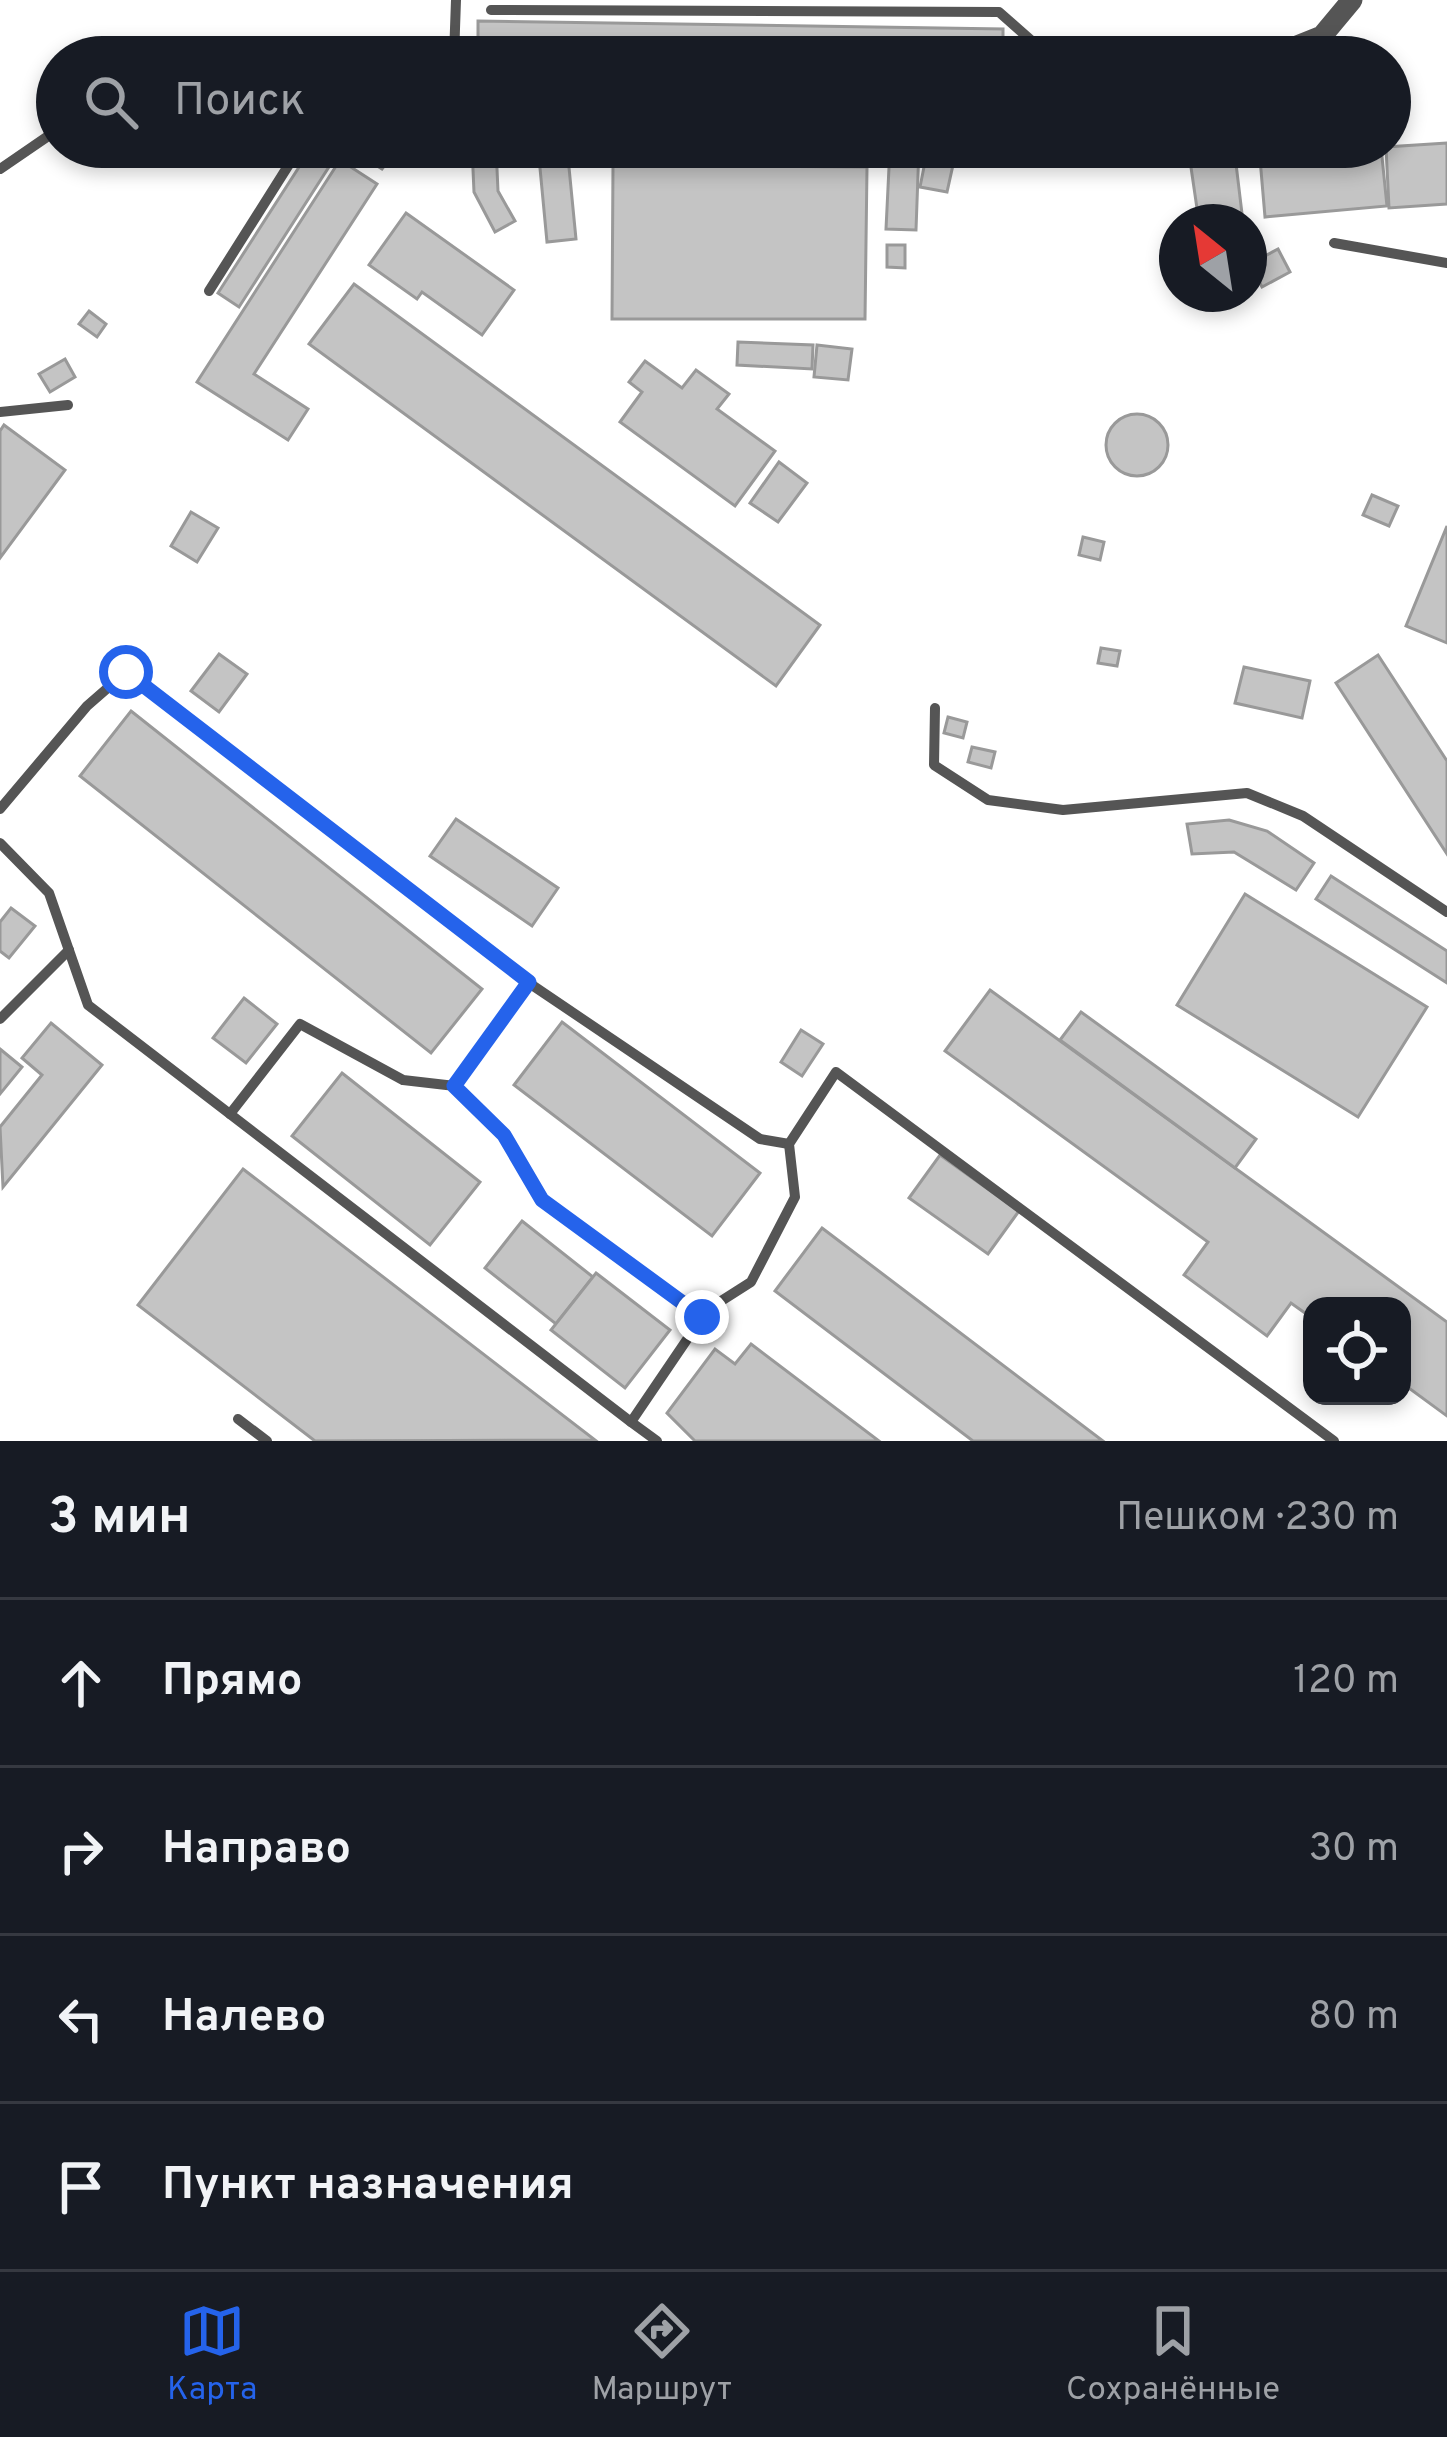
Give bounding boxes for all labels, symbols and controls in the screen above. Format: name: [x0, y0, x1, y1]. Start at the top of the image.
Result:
search box: [36, 36, 1411, 168]
icon: search: [78, 69, 144, 135]
text: Поиск: [174, 74, 305, 131]
north arrow: [1159, 204, 1267, 312]
route start: [99, 645, 153, 699]
route end: [675, 1290, 729, 1344]
map controls: [1303, 1297, 1411, 1405]
button: locate: [1303, 1297, 1411, 1405]
text: 3 мин: [48, 1487, 191, 1552]
text: Пешком · 230 m: [1116, 1495, 1399, 1544]
icon: ahead: [48, 1650, 114, 1716]
text: Прямо: [162, 1654, 303, 1711]
text: 120 m: [1293, 1658, 1399, 1707]
icon: right: [48, 1818, 114, 1884]
text: Направо: [162, 1822, 351, 1879]
text: 30 m: [1309, 1826, 1399, 1875]
icon: left: [48, 1986, 114, 2052]
text: Налево: [162, 1990, 326, 2047]
text: 80 m: [1308, 1994, 1399, 2043]
icon: arrive: [48, 2154, 114, 2220]
text: Пункт назначения: [162, 2158, 574, 2215]
tab: Карта: [167, 2298, 257, 2412]
tab: Маршрут: [591, 2298, 732, 2412]
tab: Сохранённые: [1066, 2298, 1280, 2412]

